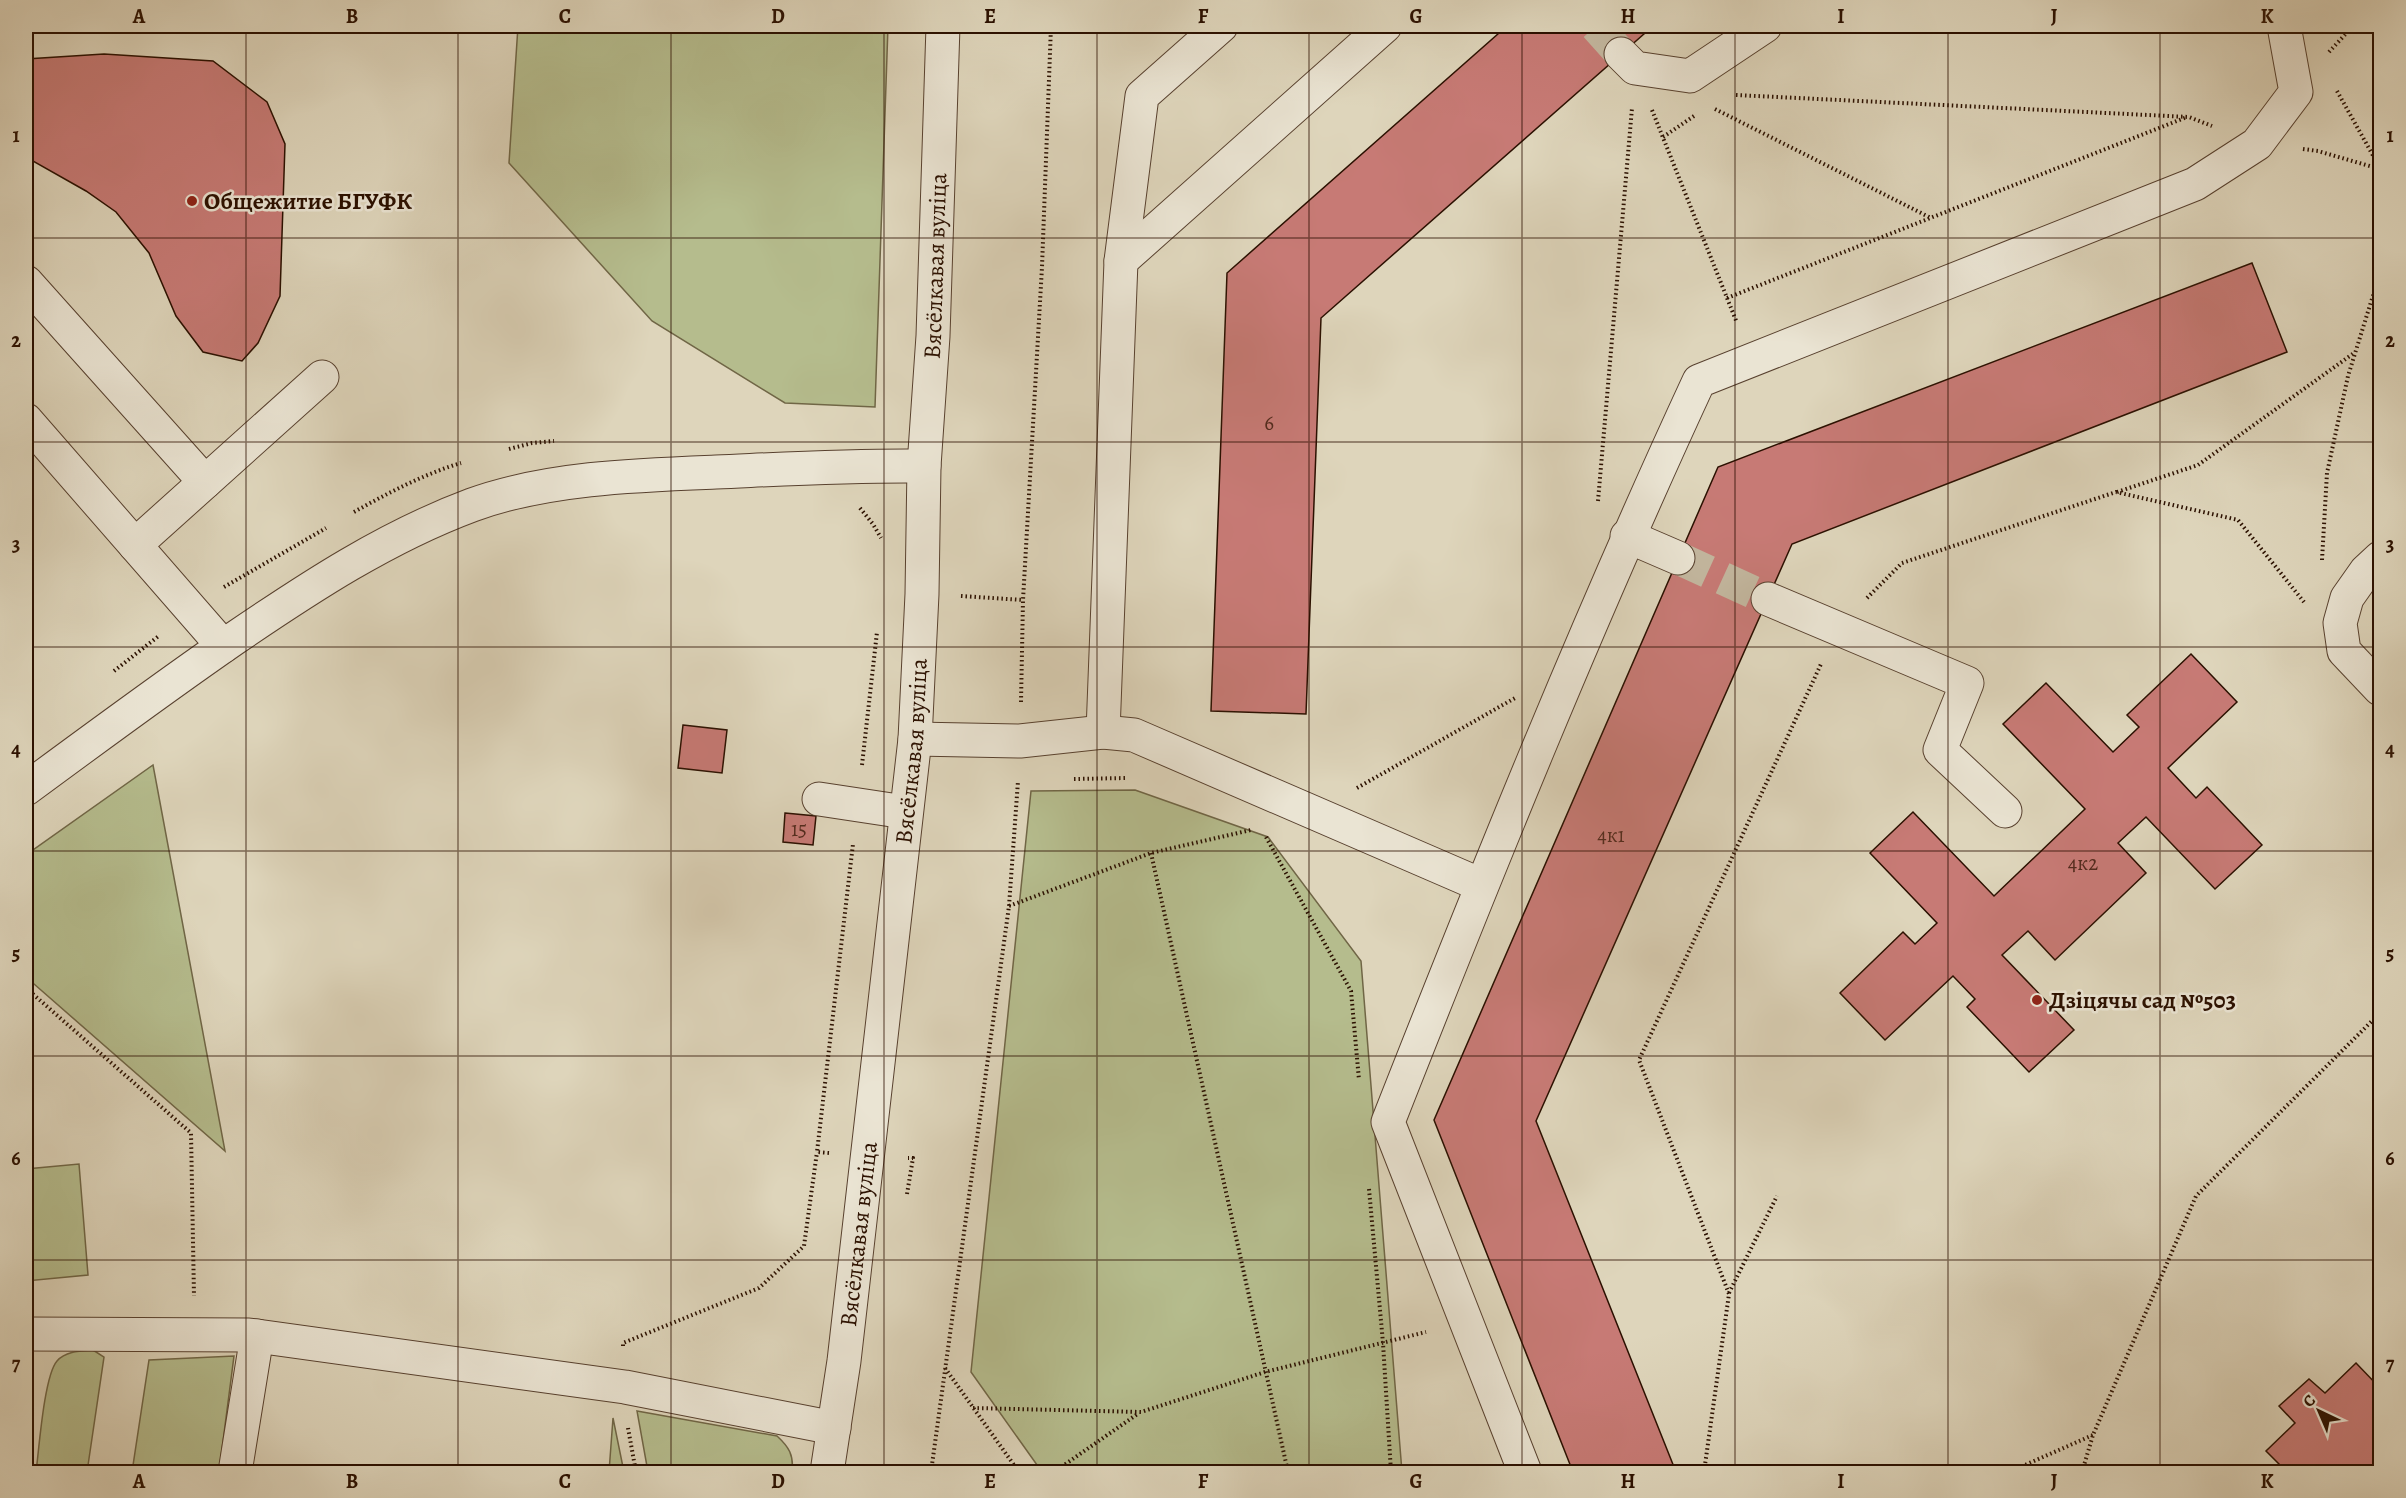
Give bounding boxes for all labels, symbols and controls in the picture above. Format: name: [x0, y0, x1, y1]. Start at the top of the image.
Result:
text: A: [132, 3, 146, 30]
text: B: [346, 3, 358, 30]
text: C: [559, 3, 571, 30]
text: D: [771, 3, 785, 30]
text: E: [984, 3, 996, 30]
text: F: [1198, 3, 1209, 30]
text: G: [1409, 3, 1423, 30]
text: H: [1621, 3, 1636, 30]
text: I: [1837, 3, 1845, 30]
text: J: [2051, 3, 2058, 30]
text: K: [2260, 3, 2274, 30]
text: 1: [12, 122, 20, 149]
text: 1: [2386, 122, 2394, 149]
street label: Вясёлкавая вуліца: [915, 172, 954, 360]
place label: Общежитие БГУФК: [204, 185, 412, 217]
marker: Общежитие БГУФК: [185, 194, 199, 208]
text: 2: [11, 327, 21, 354]
text: 2: [2385, 327, 2395, 354]
house number: 6: [1264, 409, 1274, 437]
text: 3: [12, 531, 20, 558]
text: 3: [2386, 531, 2394, 558]
street label: Вясёлкавая вуліца: [887, 658, 935, 846]
text: 4: [11, 736, 21, 763]
text: 4: [2385, 736, 2395, 763]
house number: 15: [791, 815, 807, 843]
house number: 4к1: [1597, 821, 1625, 849]
house number: 4к2: [2068, 849, 2098, 877]
text: 5: [12, 940, 20, 967]
text: 5: [2386, 940, 2394, 967]
place label: Дзіцячы сад №503: [2049, 984, 2236, 1016]
marker: Дзіцячы сад №503: [2030, 993, 2044, 1007]
street label: Вясёлкавая вуліца: [832, 1140, 885, 1328]
text: 6: [11, 1145, 21, 1172]
text: 6: [2385, 1145, 2395, 1172]
text: 7: [12, 1350, 21, 1377]
text: 7: [2386, 1350, 2395, 1377]
north arrow: [2289, 1381, 2349, 1441]
text: С: [2298, 1389, 2321, 1412]
text: A: [132, 1468, 146, 1495]
text: B: [346, 1468, 358, 1495]
text: C: [559, 1468, 571, 1495]
text: D: [771, 1468, 785, 1495]
text: E: [984, 1468, 996, 1495]
text: F: [1198, 1468, 1209, 1495]
text: G: [1409, 1468, 1423, 1495]
text: H: [1621, 1468, 1636, 1495]
text: I: [1837, 1468, 1845, 1495]
text: J: [2051, 1468, 2058, 1495]
text: K: [2260, 1468, 2274, 1495]

